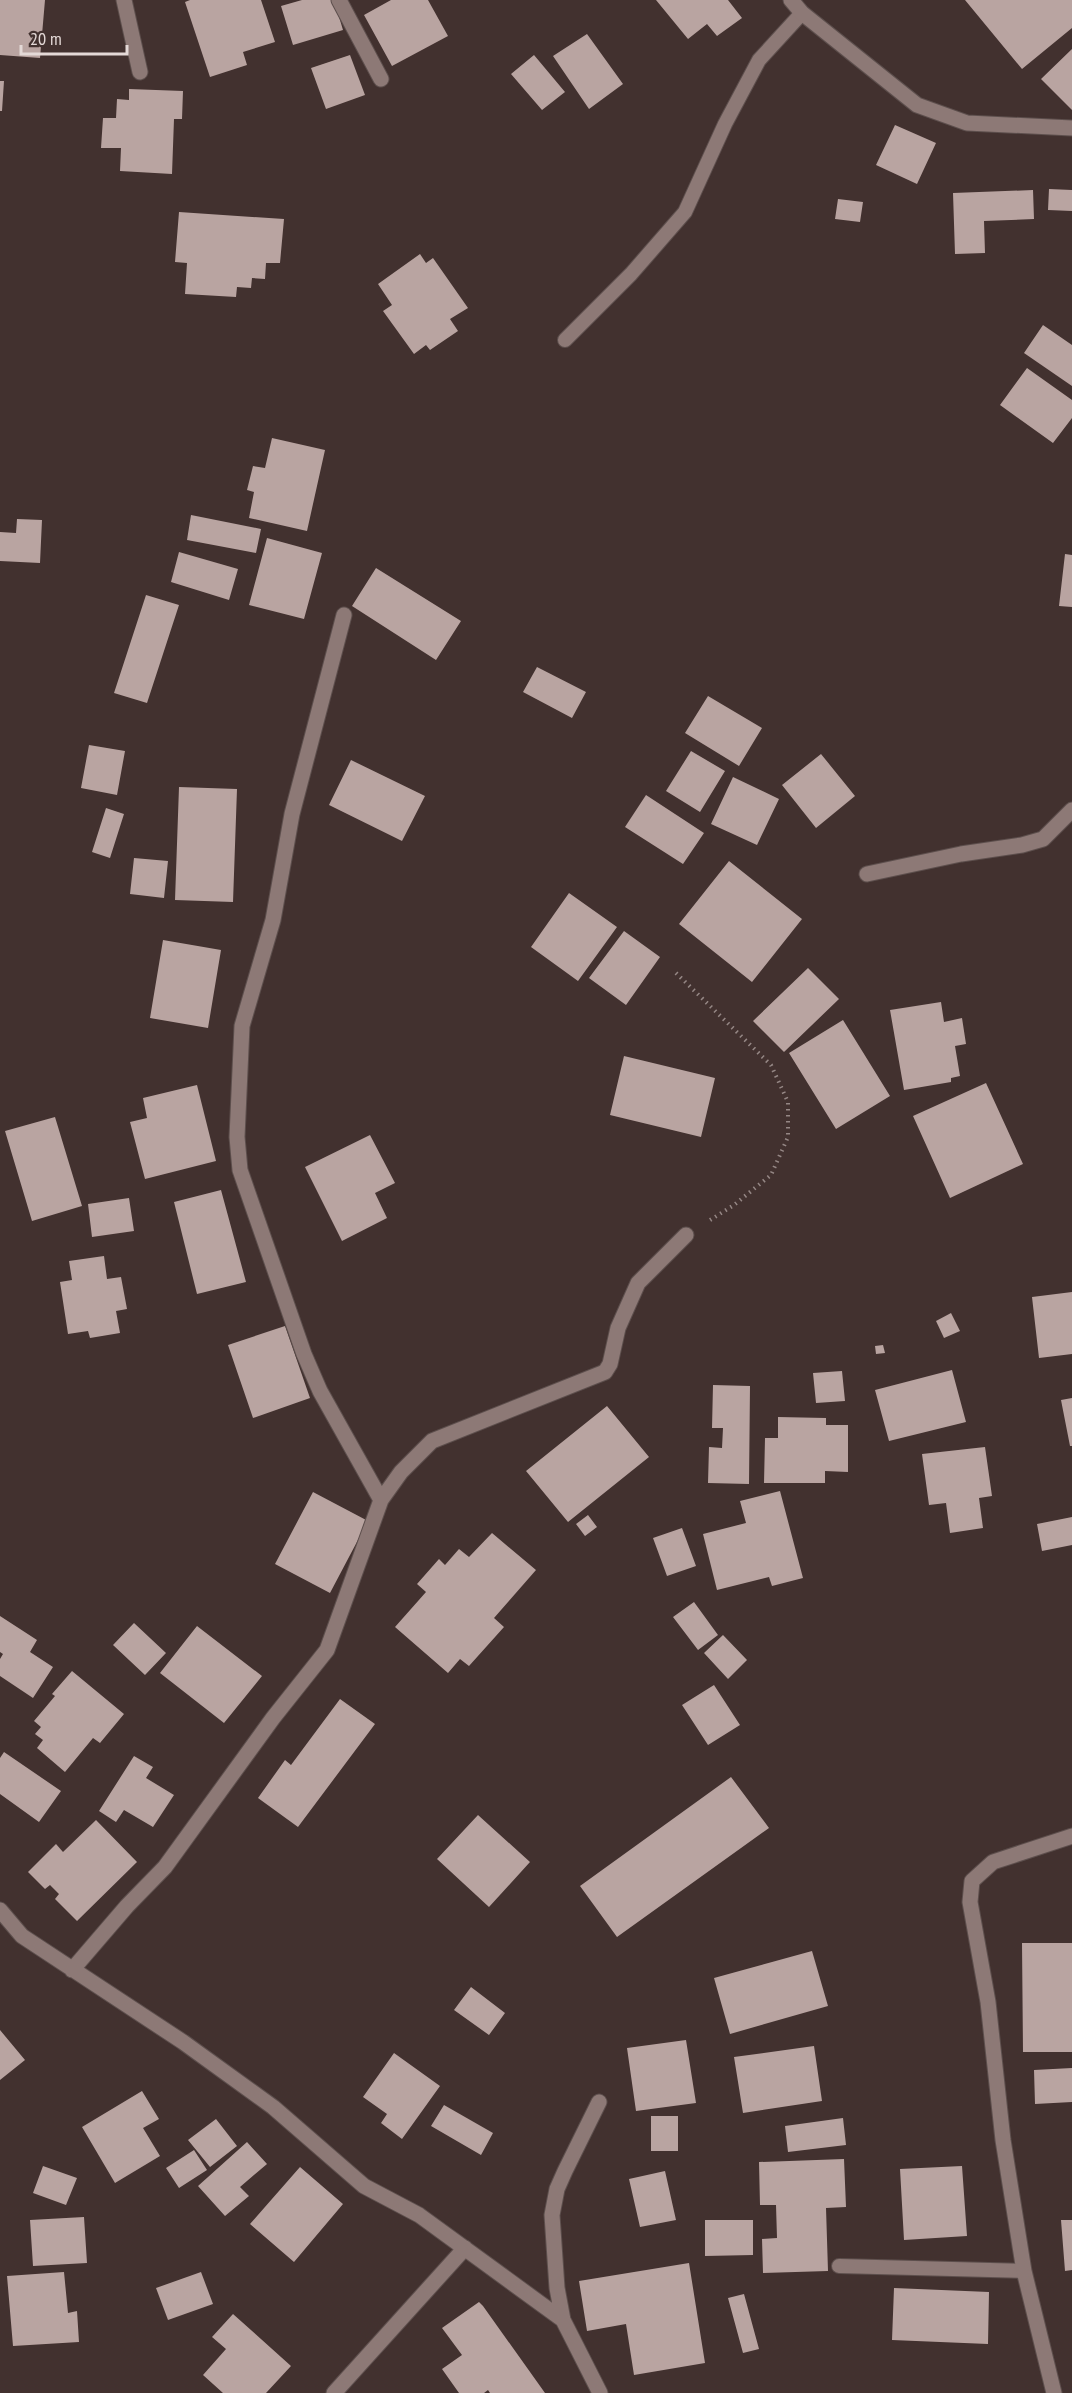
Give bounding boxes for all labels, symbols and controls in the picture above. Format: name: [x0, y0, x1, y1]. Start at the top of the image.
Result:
scale bar: [21, 18, 128, 56]
text: 20 m: [30, 27, 62, 50]

